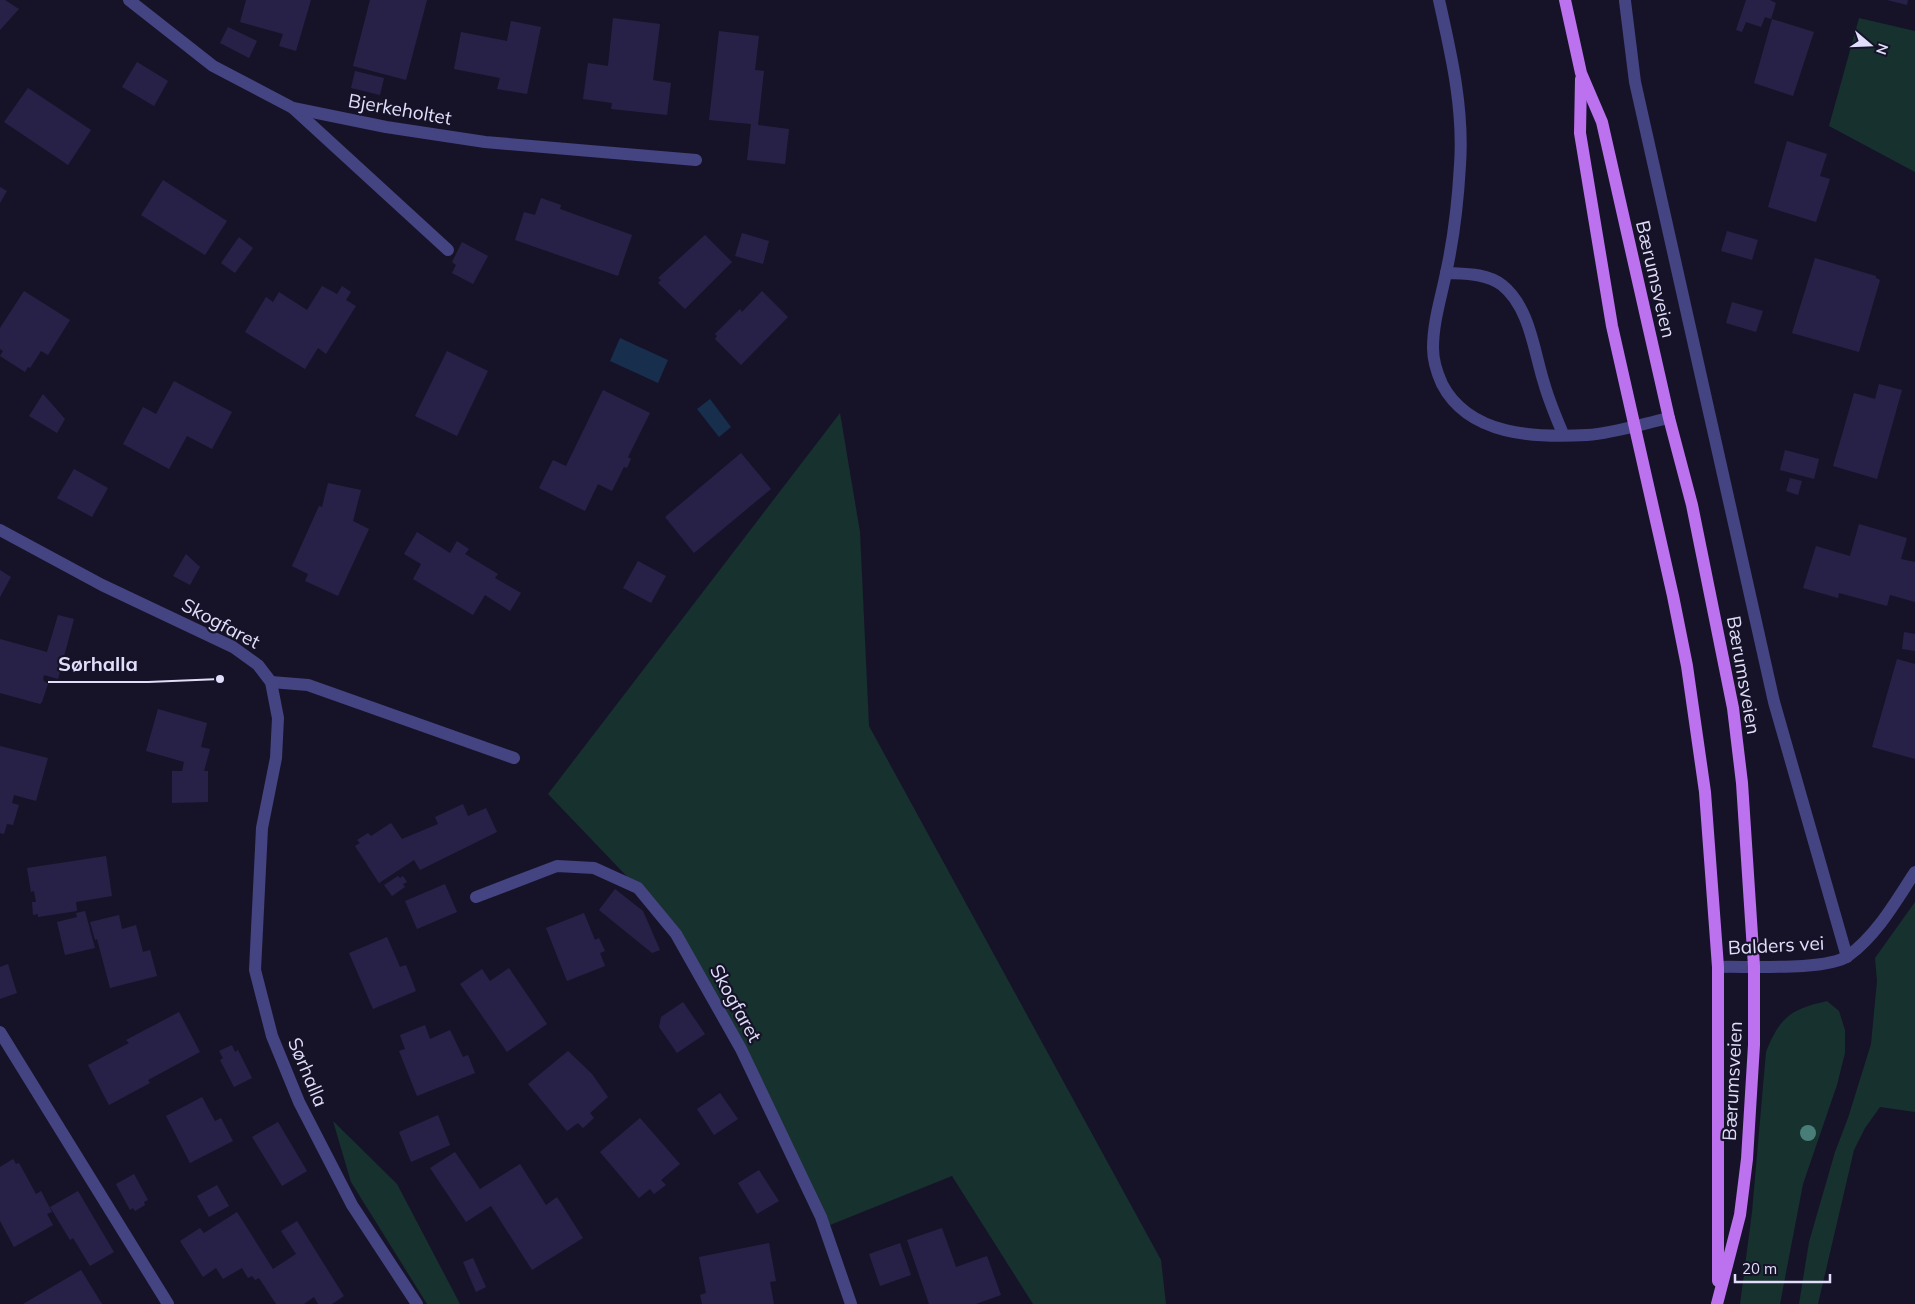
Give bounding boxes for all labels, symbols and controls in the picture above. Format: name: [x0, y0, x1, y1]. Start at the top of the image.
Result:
north arrow: [1845, 20, 1895, 70]
text: N: [1872, 41, 1893, 57]
street label: Bjerkeholtet: [346, 88, 454, 130]
street label: Bærumsveien: [1631, 218, 1681, 340]
street label: Skogfaret: [178, 592, 265, 654]
street label: Bærumsveien: [1722, 614, 1766, 736]
callout: Sørhalla: [48, 647, 148, 682]
text: Sørhalla: [58, 651, 138, 676]
street label: Balders vei: [1727, 930, 1825, 960]
street label: Skogfaret: [705, 960, 767, 1046]
street label: Bærumsveien: [1717, 1021, 1747, 1141]
street label: Sørhalla: [283, 1034, 333, 1110]
scale bar: [1735, 1252, 1830, 1284]
text: 20 m: [1742, 1259, 1777, 1278]

